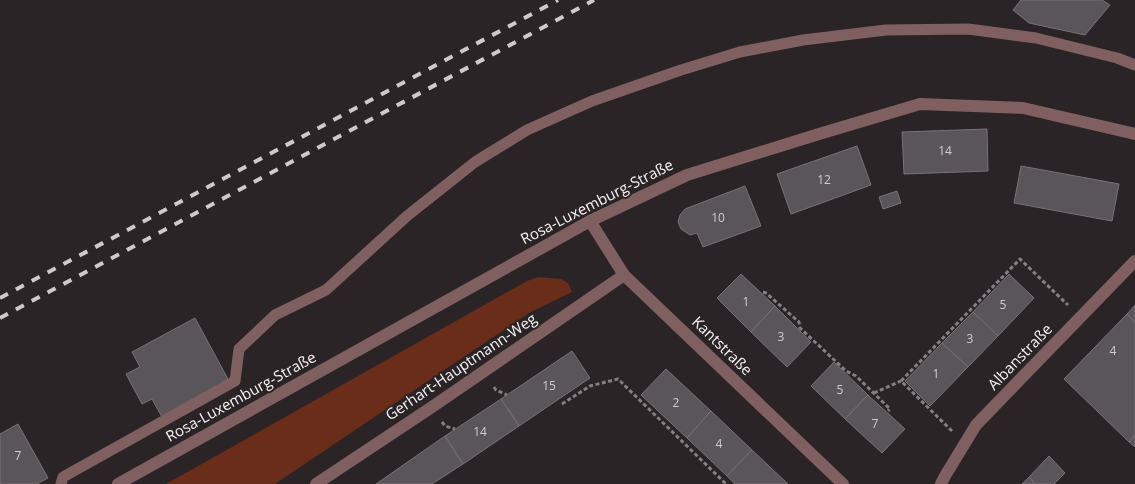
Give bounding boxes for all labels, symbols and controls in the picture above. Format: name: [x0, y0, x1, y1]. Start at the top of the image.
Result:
house number: 14: [938, 142, 952, 159]
street label: Rosa-Luxemburg-Straße: [517, 154, 676, 248]
house number: 12: [817, 171, 831, 188]
house number: 10: [711, 209, 725, 226]
house number: 1: [743, 293, 749, 310]
house number: 5: [1000, 296, 1007, 313]
street label: Gerhart-Hauptmann-Weg: [381, 308, 540, 424]
street label: Kantstraße: [688, 311, 757, 379]
street label: Albanstraße: [983, 319, 1056, 394]
house number: 3: [778, 328, 785, 345]
house number: 3: [967, 330, 974, 347]
house number: 4: [1110, 342, 1117, 359]
street label: Rosa-Luxemburg-Straße: [162, 346, 319, 446]
house number: 1: [933, 365, 939, 382]
house number: 15: [542, 377, 556, 394]
house number: 5: [837, 381, 844, 398]
house number: 2: [673, 394, 680, 411]
house number: 7: [872, 415, 879, 432]
house number: 14: [473, 423, 487, 440]
house number: 4: [716, 435, 723, 452]
house number: 7: [15, 447, 22, 464]

